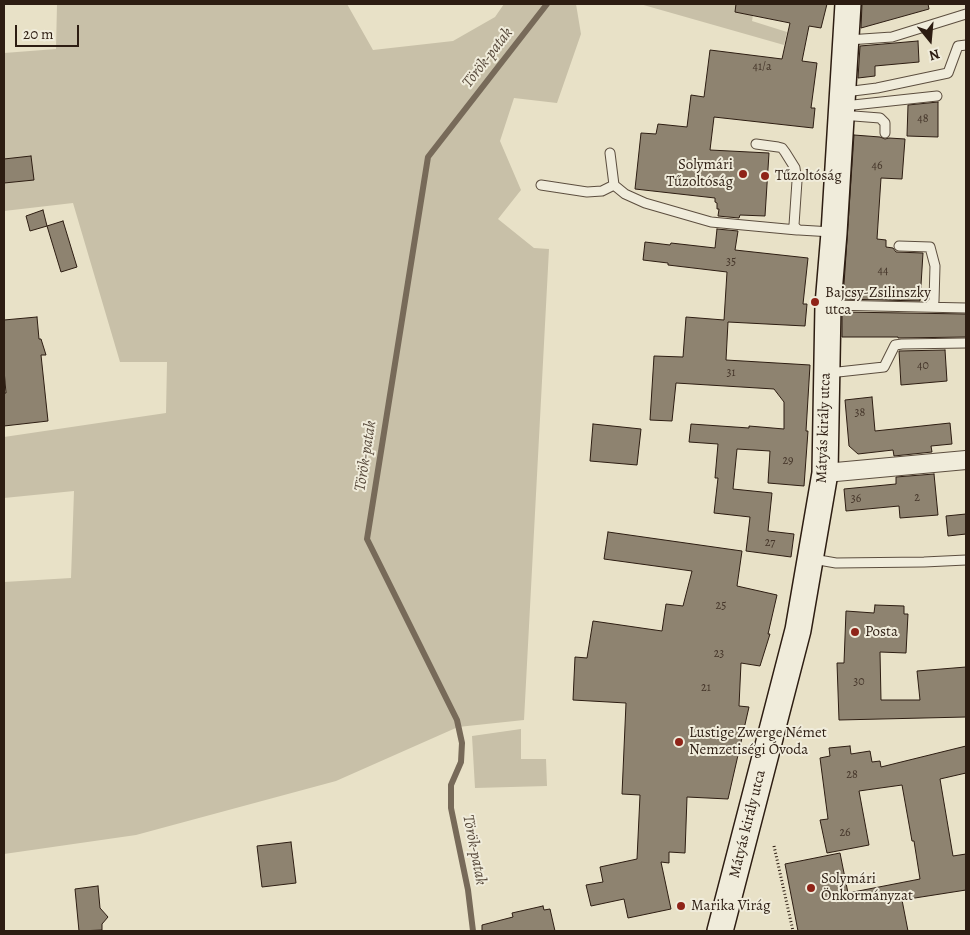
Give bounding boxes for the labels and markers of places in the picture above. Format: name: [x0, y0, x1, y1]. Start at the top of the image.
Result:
place label: Solymári Tűzoltóság: [666, 156, 733, 191]
place label: Tűzoltóság: [775, 167, 842, 185]
marker: Solymári Tűzoltóság: [737, 168, 749, 180]
marker: Tűzoltóság: [759, 170, 771, 182]
place label: Bajcsy-Zsilinszky utca: [825, 284, 931, 319]
marker: Bajcsy-Zsilinszky utca: [809, 296, 821, 308]
place label: Posta: [865, 623, 898, 641]
marker: Posta: [849, 626, 861, 638]
place label: Lustige Zwerge Német Nemzetiségi Óvoda: [689, 724, 827, 759]
marker: Lustige Zwerge Német Nemzetiségi Óvoda: [673, 736, 685, 748]
place label: Solymári Önkormányzat: [821, 870, 913, 905]
marker: Solymári Önkormányzat: [805, 882, 817, 894]
place label: Marika Virág: [691, 897, 771, 915]
marker: Marika Virág: [675, 900, 687, 912]

